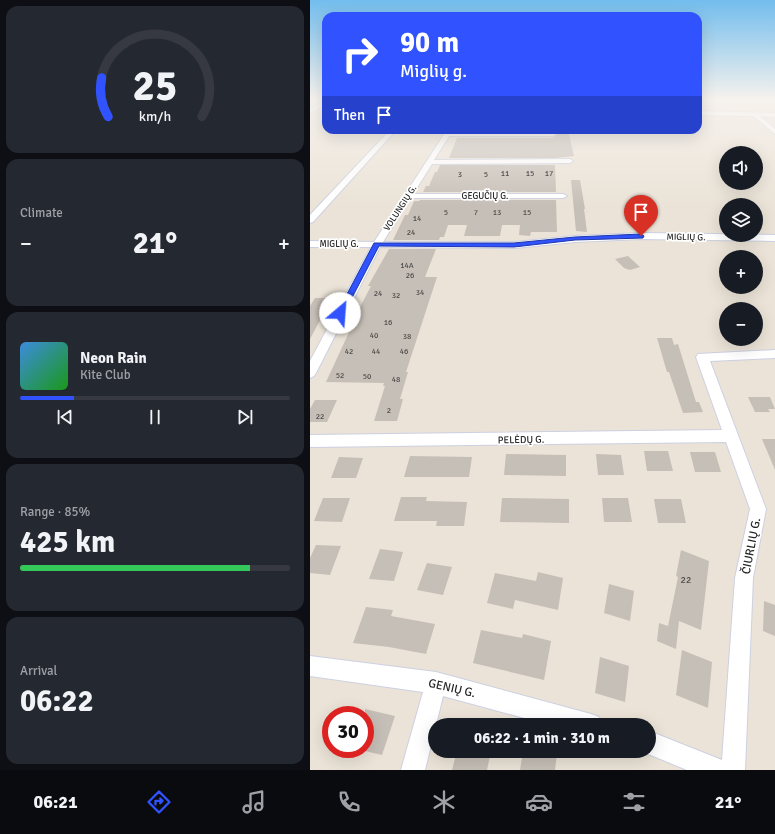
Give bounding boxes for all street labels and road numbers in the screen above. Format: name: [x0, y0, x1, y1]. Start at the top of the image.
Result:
street label: VOLUNGIŲ G.: [382, 183, 419, 233]
street label: GEGUČIŲ G.: [462, 189, 508, 202]
street label: MIGLIŲ G.: [666, 232, 706, 243]
street label: MIGLIŲ G.: [319, 239, 359, 250]
street label: PELĖDŲ G.: [498, 434, 545, 446]
street label: ČIURLIŲ G.: [739, 517, 764, 576]
street label: GENIŲ G.: [427, 676, 477, 701]

